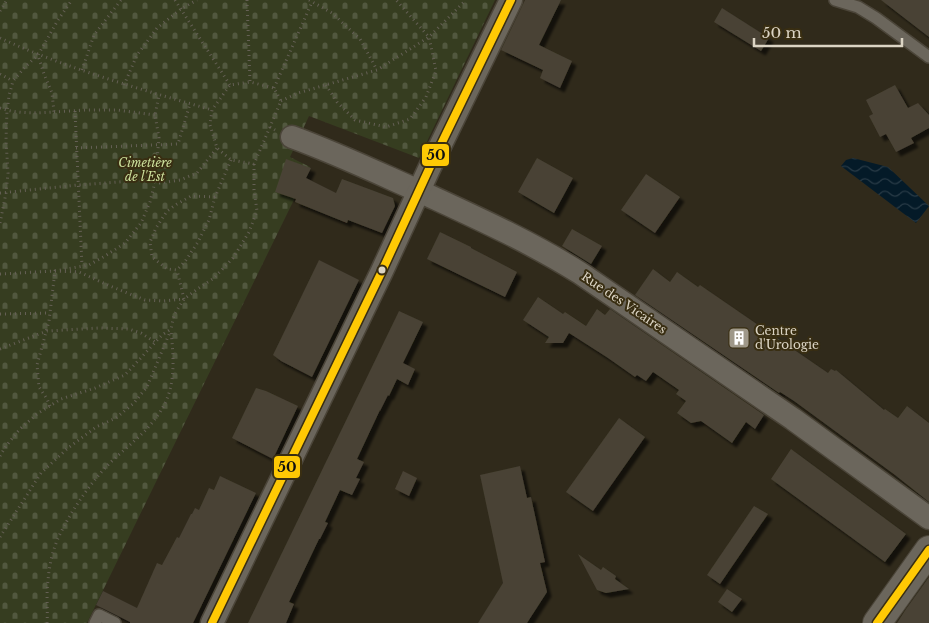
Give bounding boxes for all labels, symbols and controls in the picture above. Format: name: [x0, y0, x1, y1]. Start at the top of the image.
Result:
scale bar: [754, 15, 902, 47]
text: 50 m: [762, 23, 802, 42]
line badge: 50: [421, 143, 450, 167]
text: 50: [427, 146, 445, 164]
park label: Cimetière de l'Est: [118, 155, 172, 184]
unlabelled marker: [377, 265, 387, 275]
street label: Rue des Vicaires: [579, 268, 670, 337]
place label: Centre d'Urologie: [755, 323, 819, 352]
building icon: Centre d'Urologie: [727, 326, 751, 350]
line badge: 50: [273, 455, 301, 479]
text: 50: [278, 458, 296, 476]

